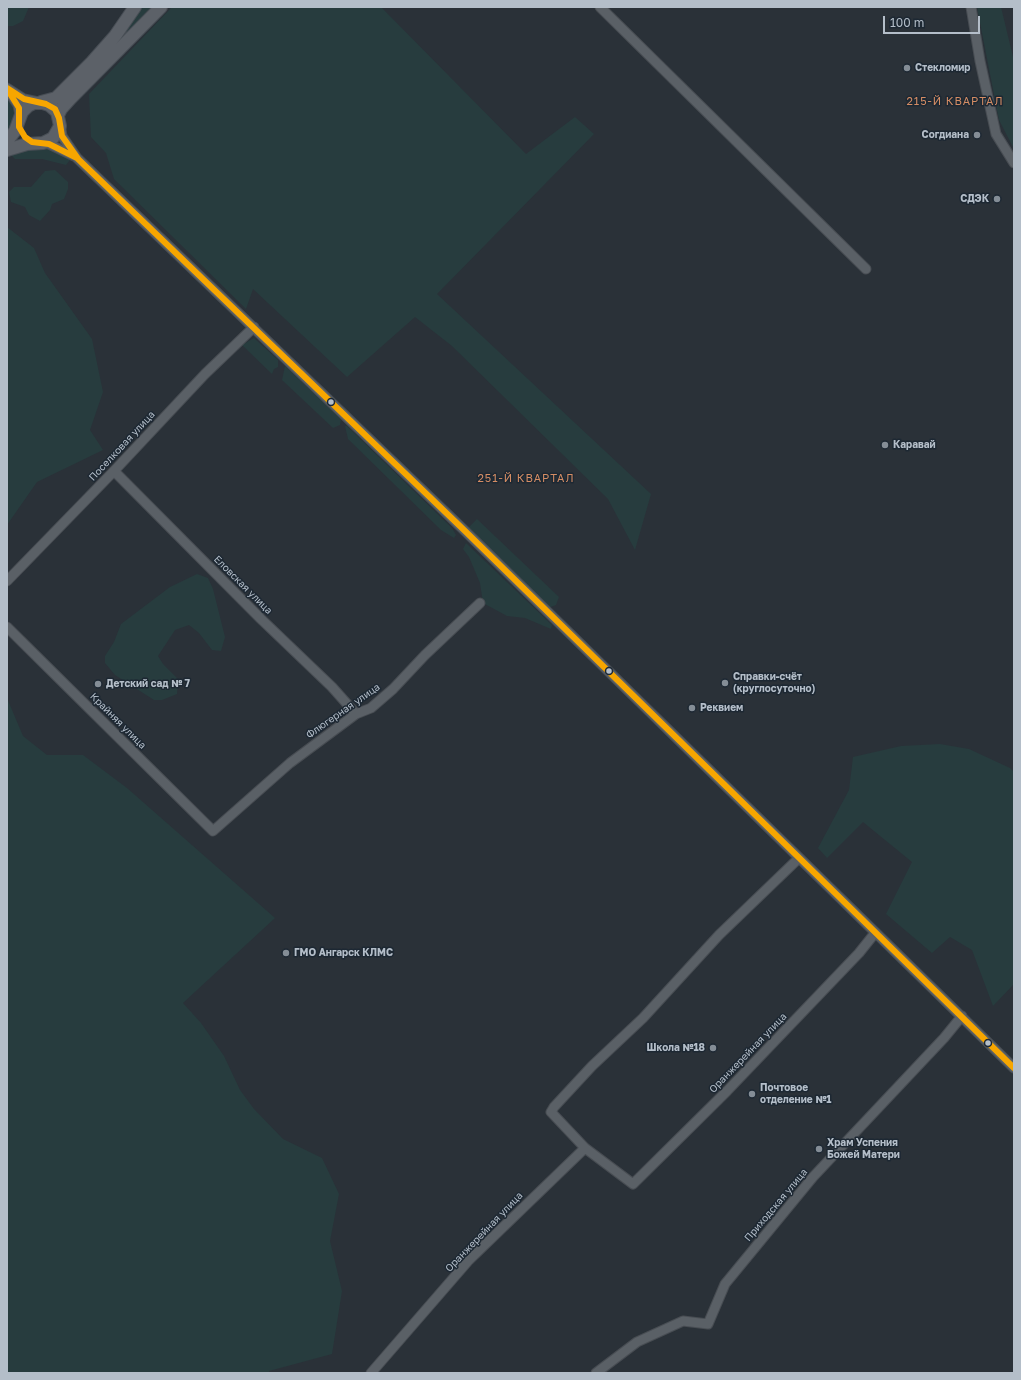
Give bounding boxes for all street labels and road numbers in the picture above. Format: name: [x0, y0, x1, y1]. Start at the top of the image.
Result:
street label: Поселковая улица: [87, 409, 157, 483]
street label: Еловская улица: [211, 553, 275, 617]
street label: Флюгерная улица: [304, 681, 382, 741]
street label: Крайняя улица: [88, 691, 148, 751]
street label: Оранжерейная улица: [707, 1011, 789, 1095]
street label: Приходская улица: [742, 1166, 810, 1244]
street label: Оранжерейная улица: [443, 1190, 525, 1274]

